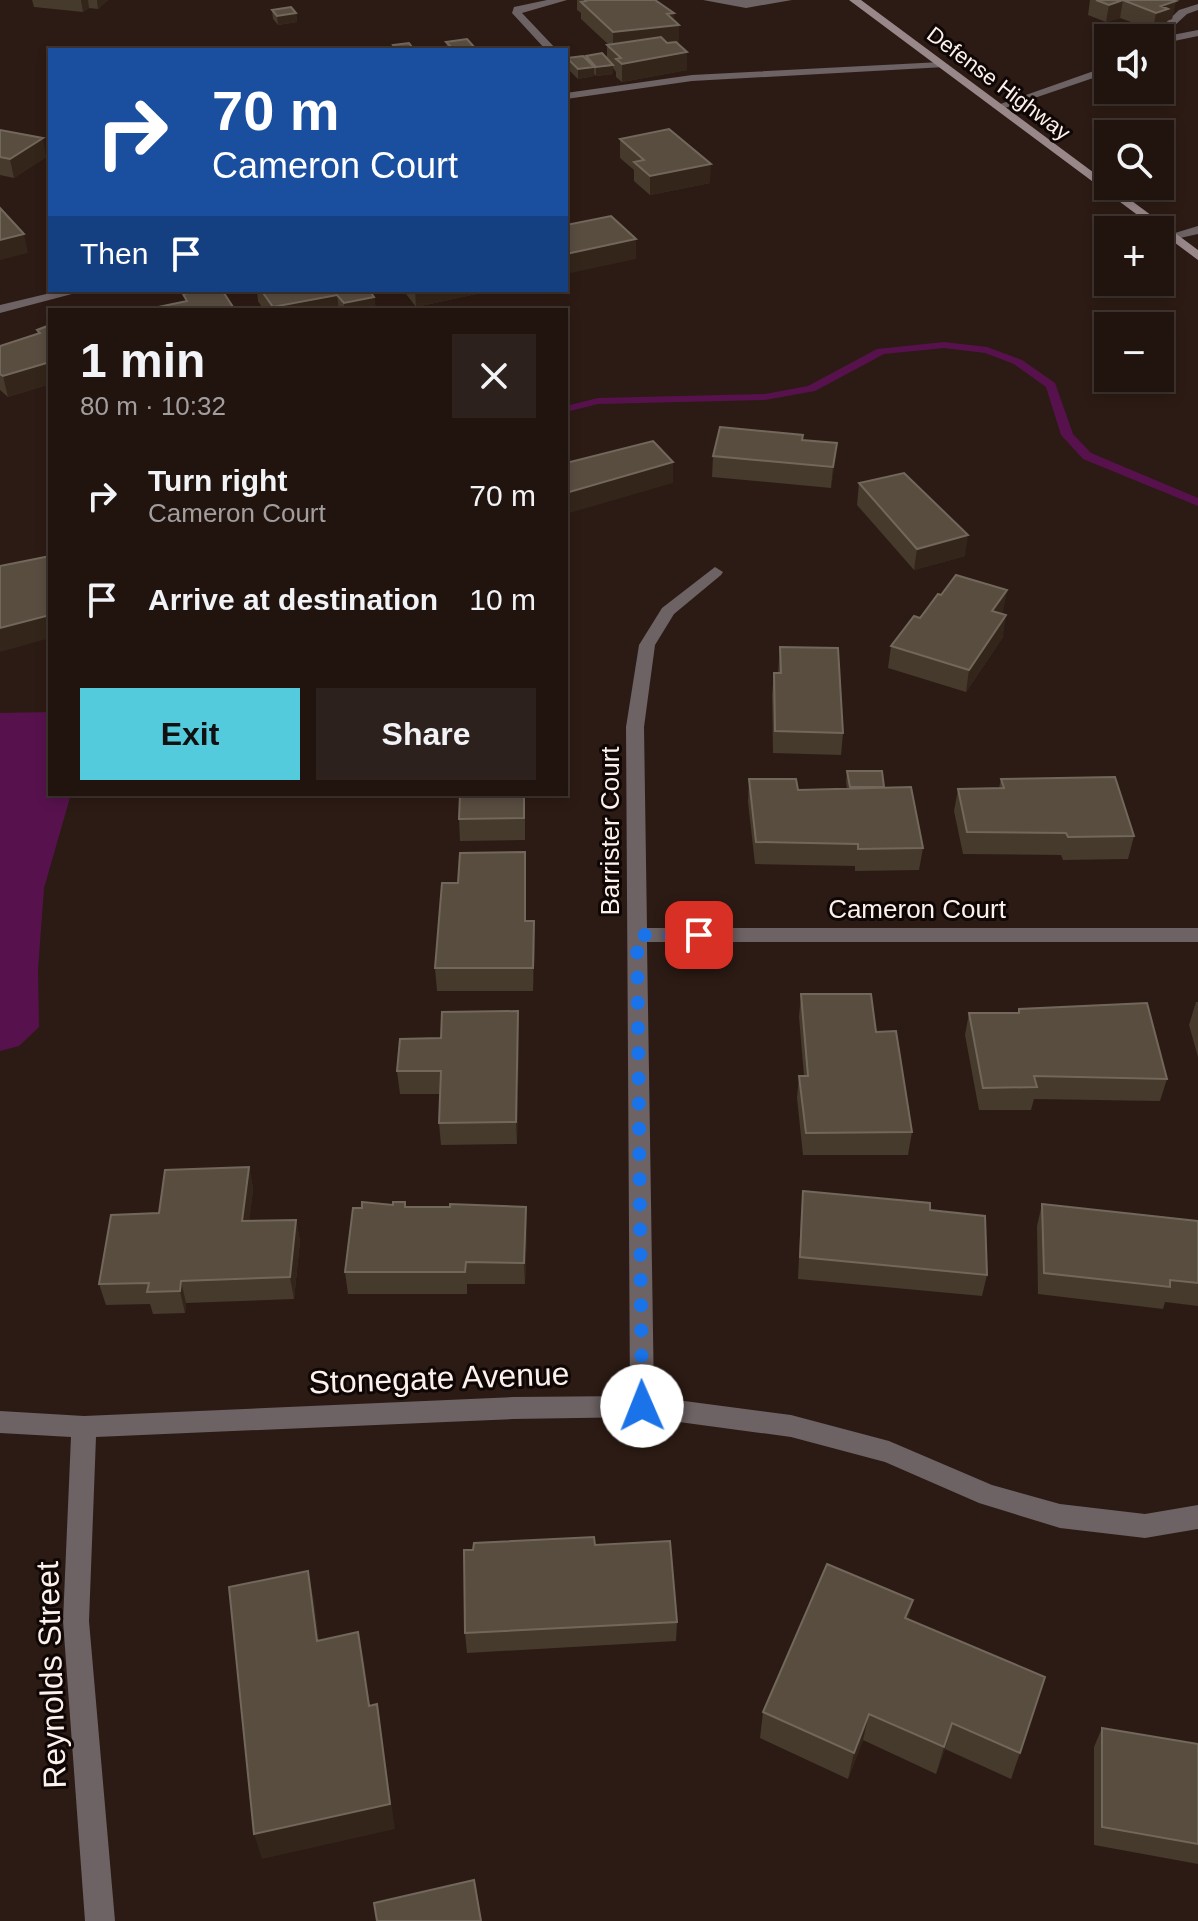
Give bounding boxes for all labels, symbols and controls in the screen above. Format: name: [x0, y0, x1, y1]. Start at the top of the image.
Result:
street label: Defense Highway: [922, 22, 1075, 145]
map controls: [1094, 24, 1174, 392]
button: sound: [1094, 24, 1174, 104]
text: 70 m: [212, 79, 340, 142]
icon: right: [80, 80, 184, 184]
button: search: [1094, 120, 1174, 200]
text: Cameron Court: [212, 145, 458, 186]
button: +: [1094, 216, 1174, 296]
icon: arrive: [164, 232, 208, 276]
text: Then: [80, 237, 148, 270]
button: −: [1094, 312, 1174, 392]
text: 1 min: [80, 334, 205, 387]
button: close: [452, 334, 536, 418]
text: 80 m · 10:32: [80, 391, 226, 421]
text: Turn right: [148, 464, 287, 497]
icon: right: [80, 474, 124, 518]
text: 70 m: [469, 479, 536, 512]
text: Cameron Court: [148, 498, 326, 528]
icon: arrive: [80, 578, 124, 622]
text: Arrive at destination: [148, 583, 438, 616]
text: 10 m: [469, 583, 536, 616]
button: Exit: [80, 688, 300, 780]
button: Share: [316, 688, 536, 780]
street label: Barrister Court: [595, 746, 625, 916]
street label: Cameron Court: [828, 894, 1007, 924]
pin: [665, 901, 733, 969]
icon: arrive: [677, 913, 721, 957]
street label: Stonegate Avenue: [308, 1355, 570, 1401]
position arrow: [600, 1364, 684, 1448]
street label: Reynolds Street: [29, 1560, 73, 1789]

